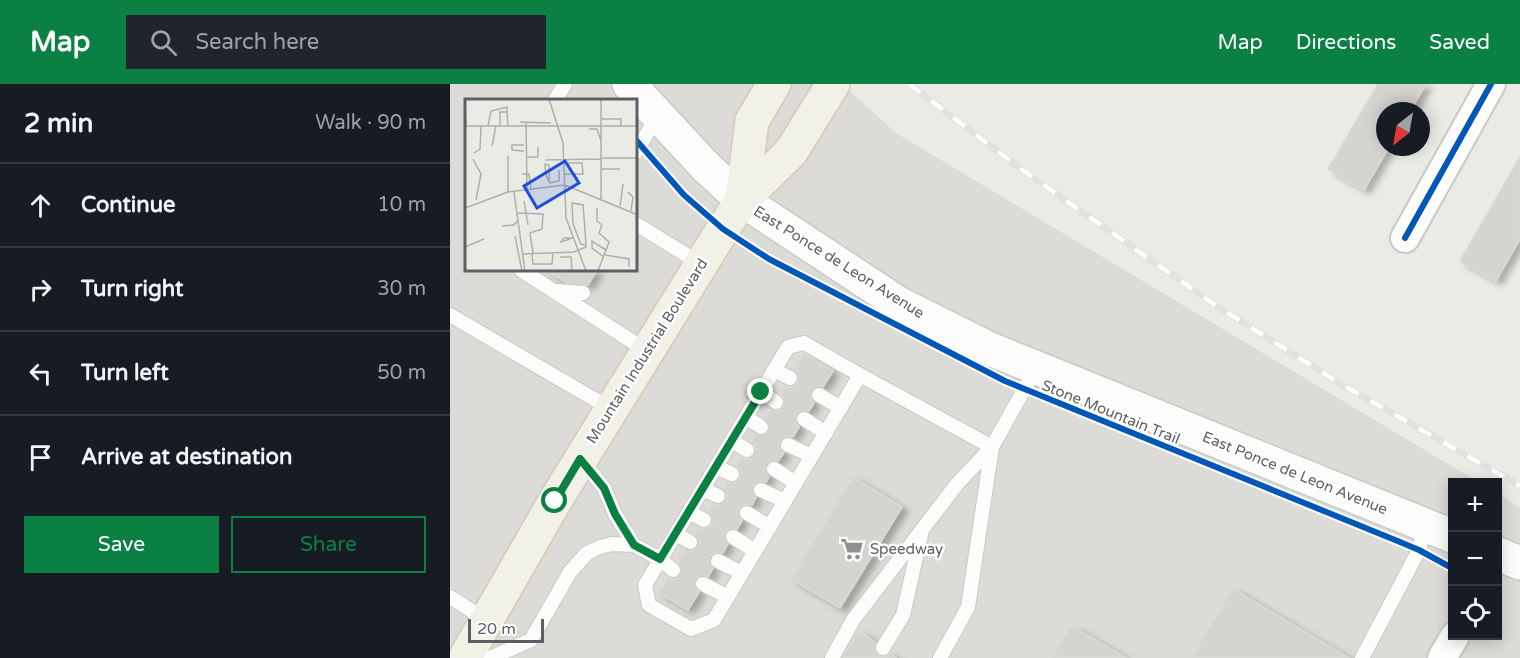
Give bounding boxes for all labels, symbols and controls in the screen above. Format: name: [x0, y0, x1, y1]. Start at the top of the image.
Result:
search box: [126, 15, 546, 69]
text: Map: [30, 25, 90, 59]
icon: search: [147, 26, 180, 59]
text: Search here: [195, 29, 319, 55]
text: Map: [1217, 30, 1263, 55]
text: Directions: [1296, 30, 1396, 55]
text: Saved: [1429, 30, 1490, 55]
inset map: [465, 99, 638, 272]
north arrow: [1376, 102, 1430, 156]
text: 2 min: [24, 108, 93, 139]
text: Walk · 90 m: [315, 111, 426, 135]
icon: ahead: [24, 189, 57, 222]
text: Continue: [81, 192, 176, 218]
text: 10 m: [377, 193, 426, 217]
street label: East Ponce de Leon Avenue: [750, 202, 928, 322]
street label: Mountain Industrial Boulevard: [582, 255, 712, 447]
icon: right: [24, 273, 57, 306]
text: Turn right: [81, 276, 183, 302]
text: 30 m: [377, 277, 426, 301]
icon: left: [24, 357, 57, 390]
text: Turn left: [81, 360, 169, 386]
text: 50 m: [377, 361, 426, 385]
street label: Stone Mountain Trail: [1039, 376, 1183, 448]
route end: [747, 378, 773, 404]
street label: East Ponce de Leon Avenue: [1200, 428, 1390, 518]
icon: arrive: [24, 441, 57, 474]
text: Arrive at destination: [81, 444, 292, 470]
map controls: [1448, 478, 1502, 640]
button: +: [1448, 478, 1502, 532]
route start: [541, 487, 567, 513]
button: Save: [24, 516, 219, 573]
button: Share: [231, 516, 426, 573]
button: −: [1448, 532, 1502, 586]
supermarket icon: Speedway: [839, 536, 865, 562]
place label: Speedway: [870, 540, 943, 558]
button: locate: [1448, 586, 1502, 640]
scale bar: [468, 616, 544, 644]
text: 20 m: [477, 619, 516, 639]

